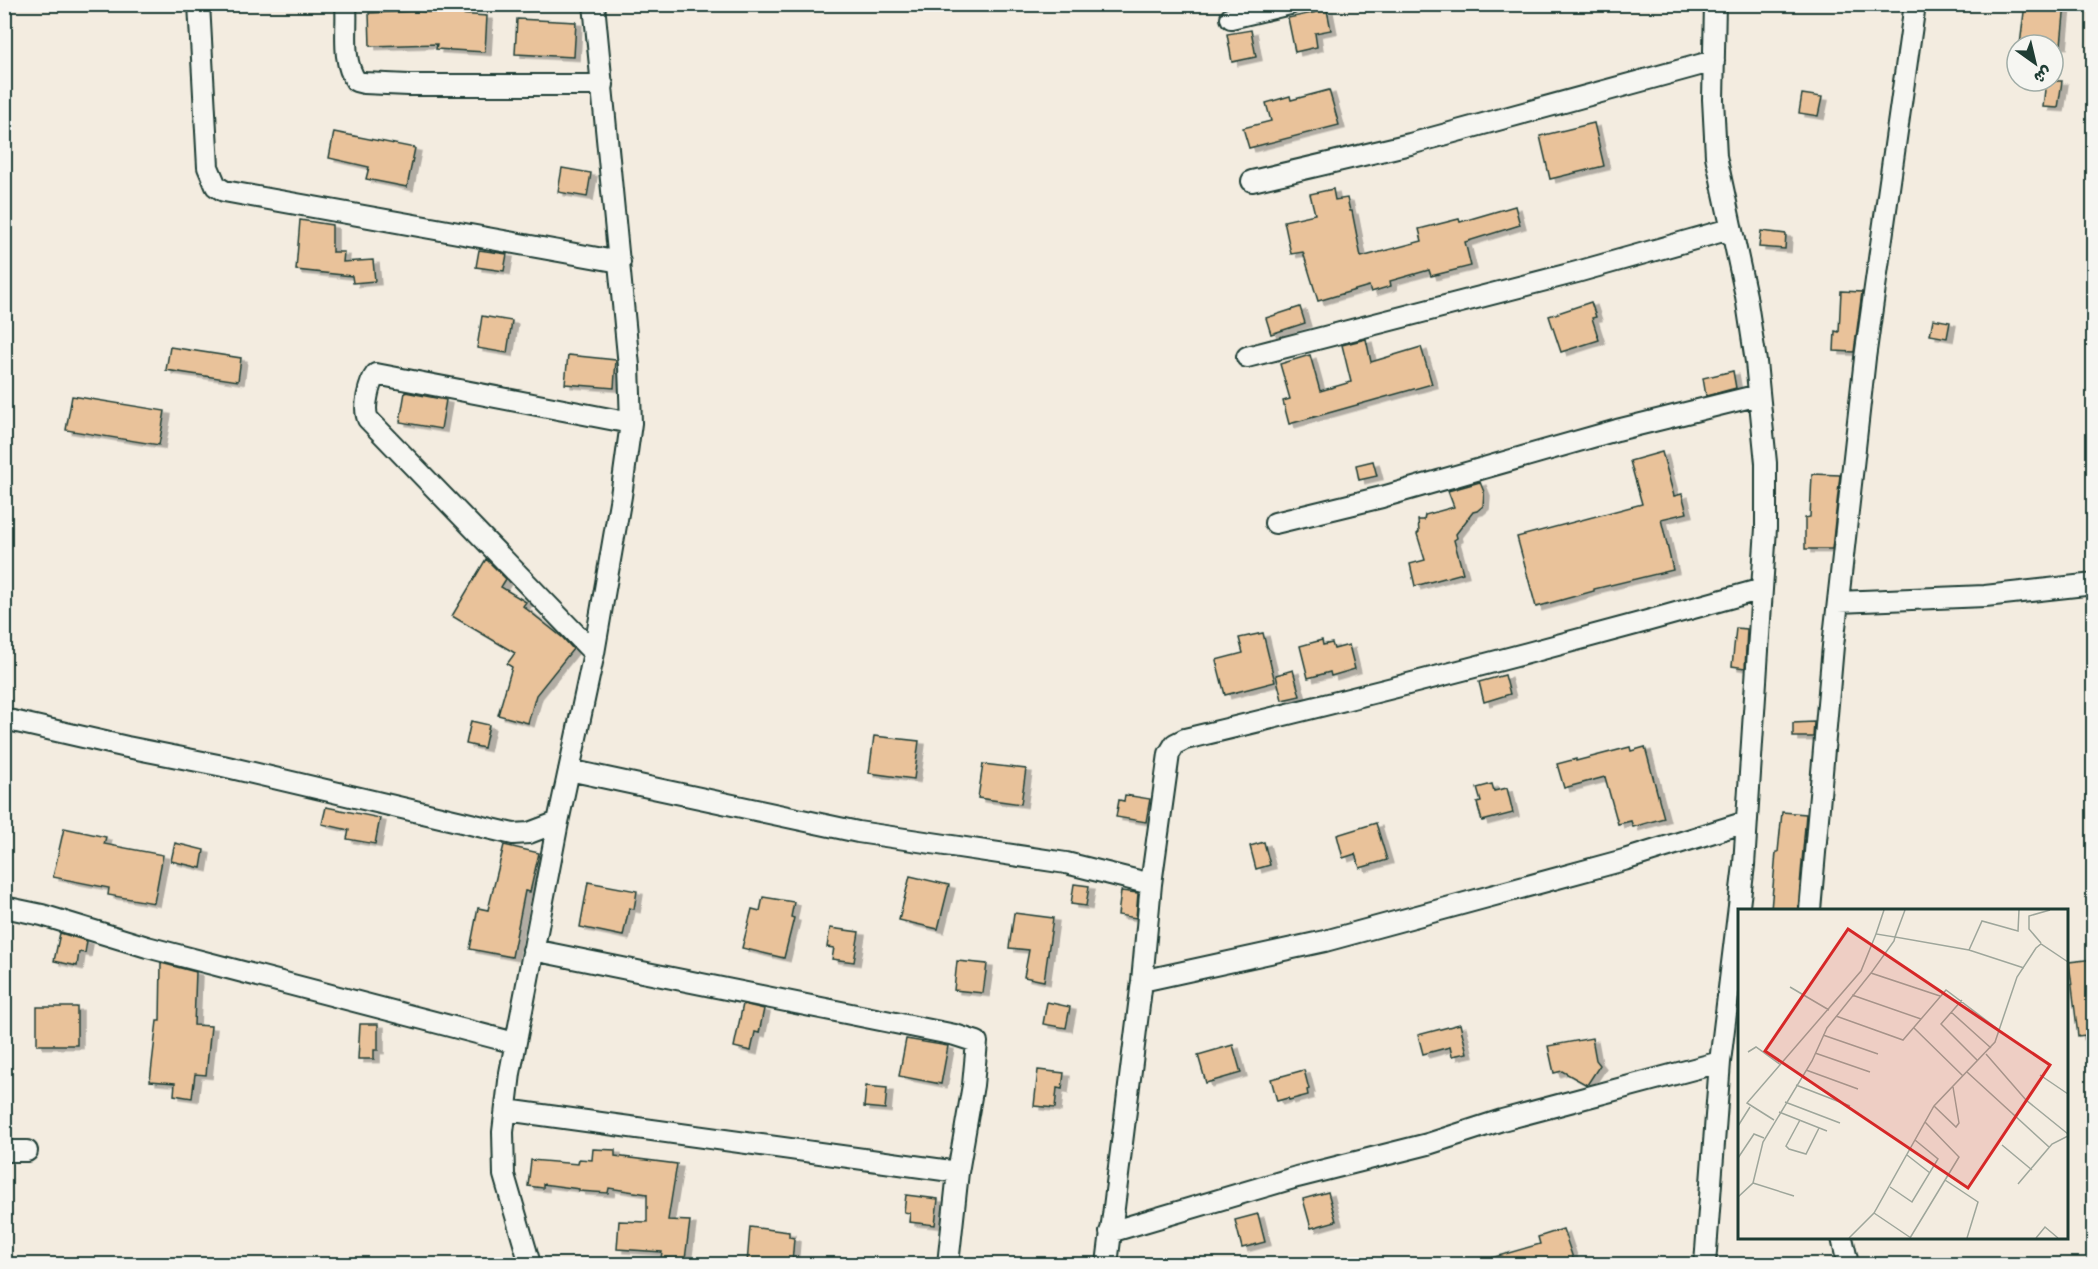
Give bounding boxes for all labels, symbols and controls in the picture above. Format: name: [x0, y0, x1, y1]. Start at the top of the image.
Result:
north arrow: [2005, 33, 2065, 93]
text: ش: [2030, 62, 2057, 89]
inset map: [1738, 909, 2068, 1239]

